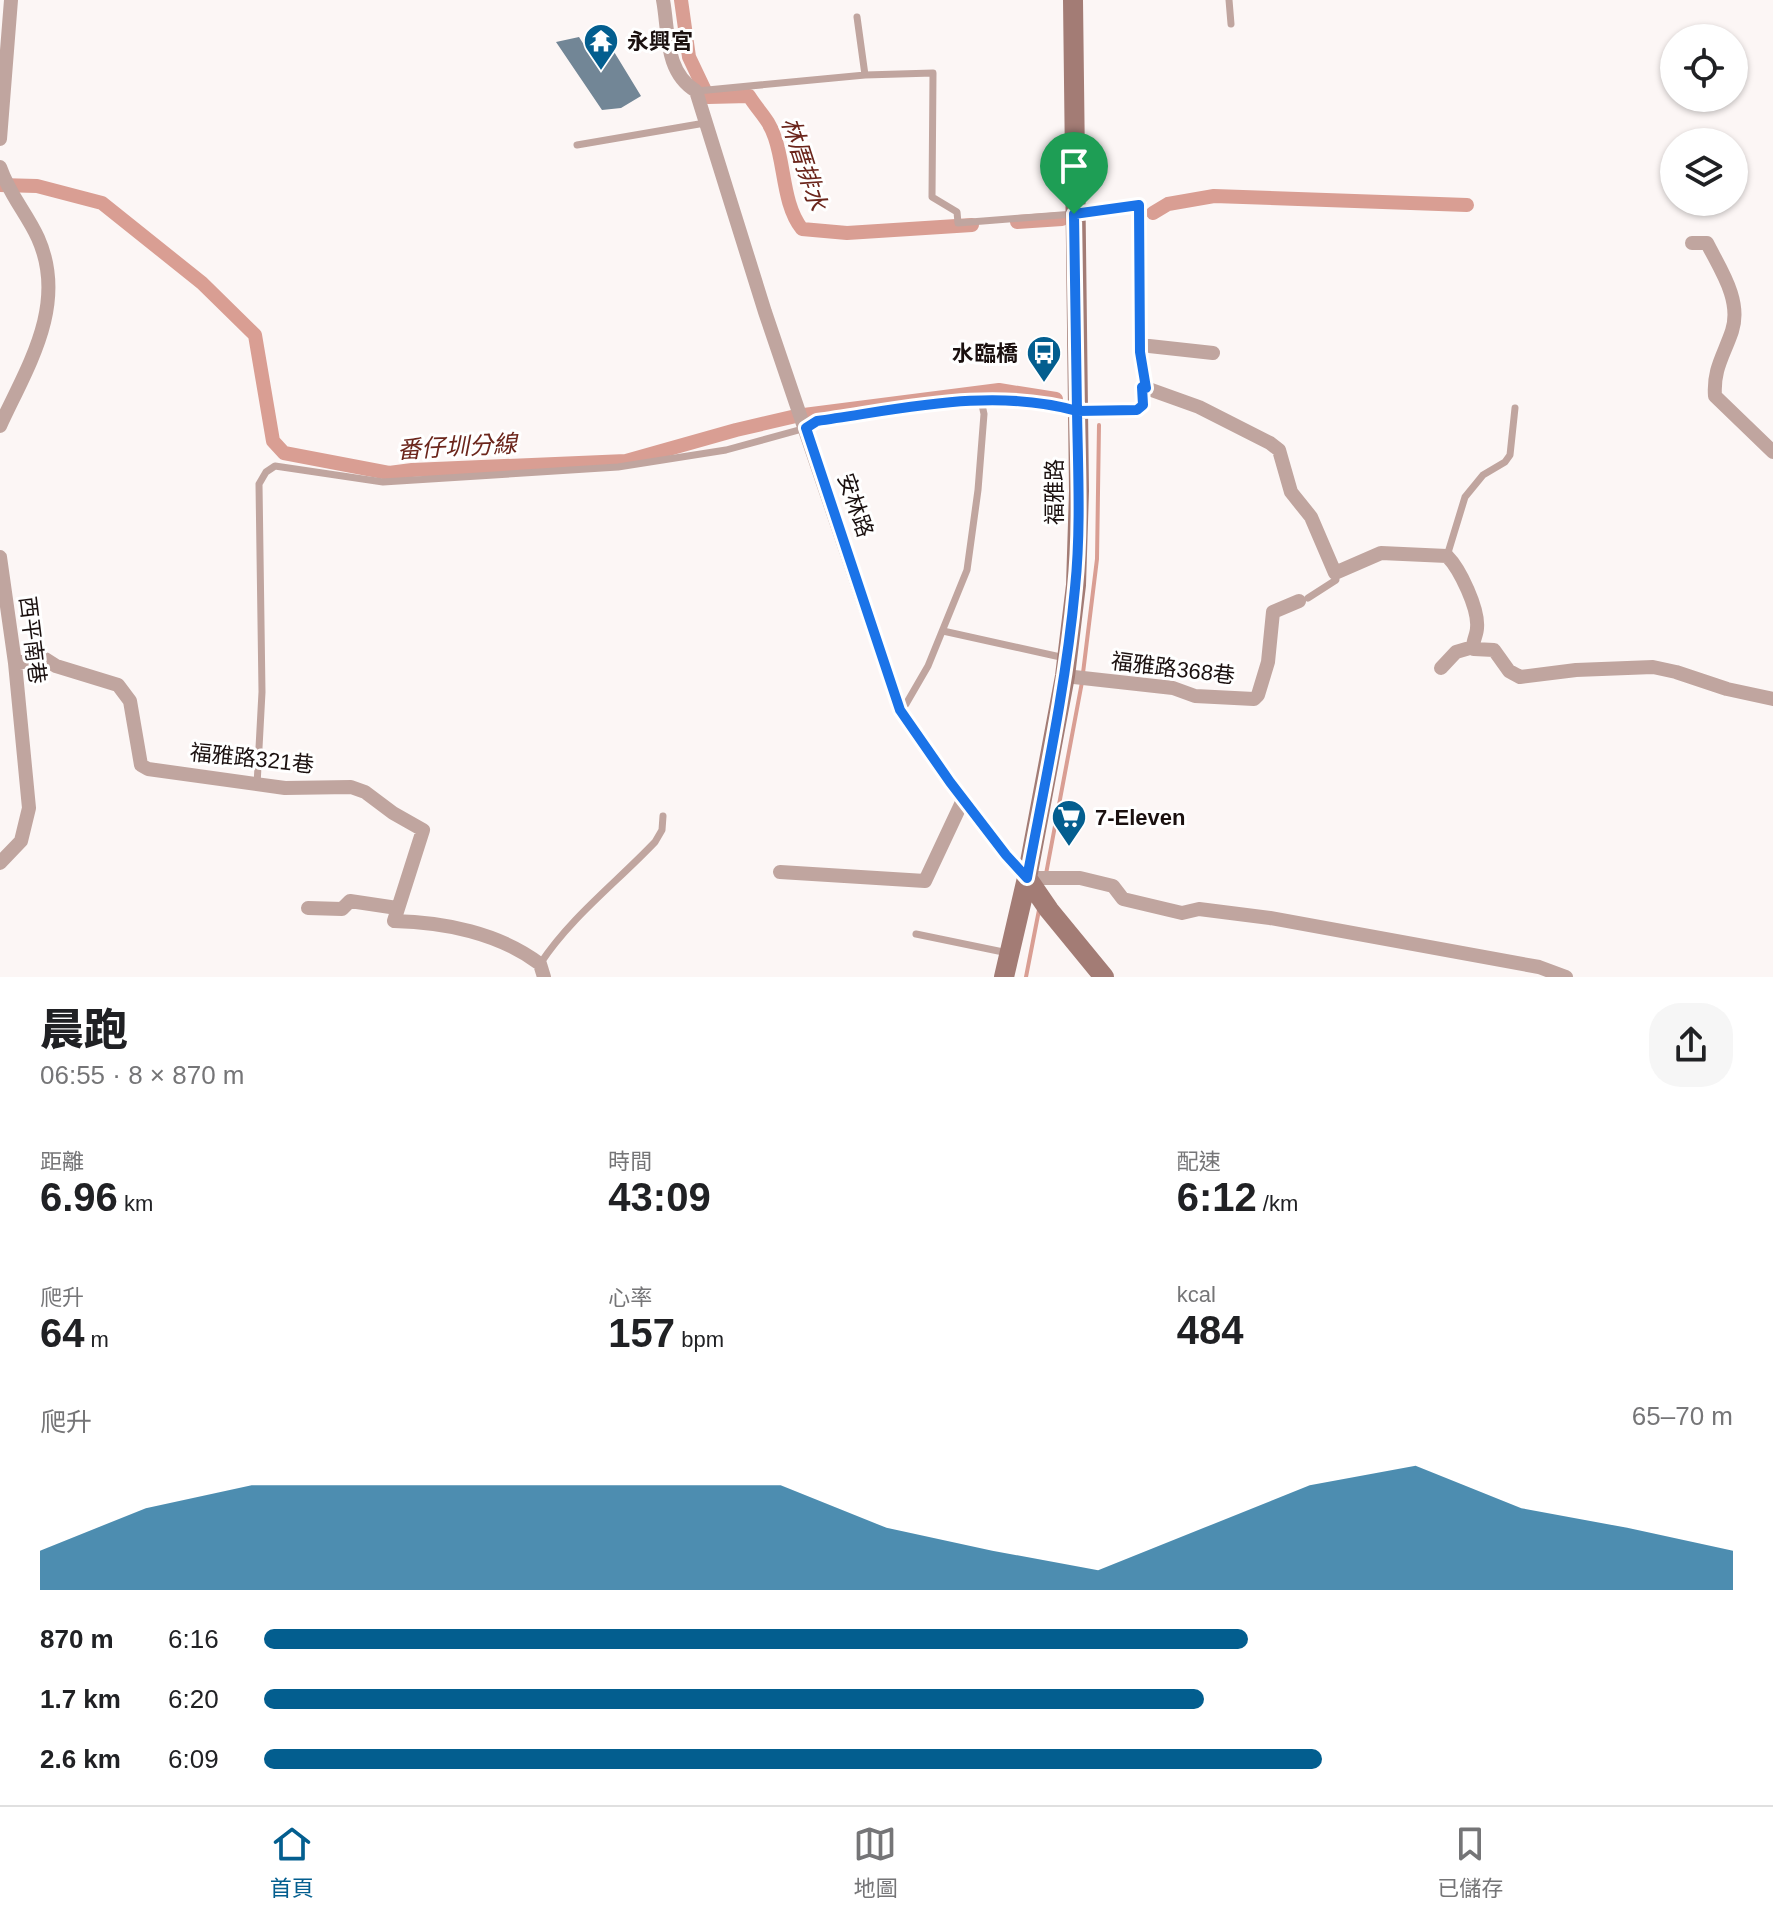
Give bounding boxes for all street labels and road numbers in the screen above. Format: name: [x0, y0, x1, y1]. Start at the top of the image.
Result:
street label: 福雅路: [1042, 459, 1067, 525]
street label: 安林路: [833, 470, 878, 540]
street label: 西平南巷: [15, 595, 50, 685]
street label: 福雅路368巷: [1110, 648, 1236, 689]
street label: 福雅路321巷: [189, 740, 315, 777]

